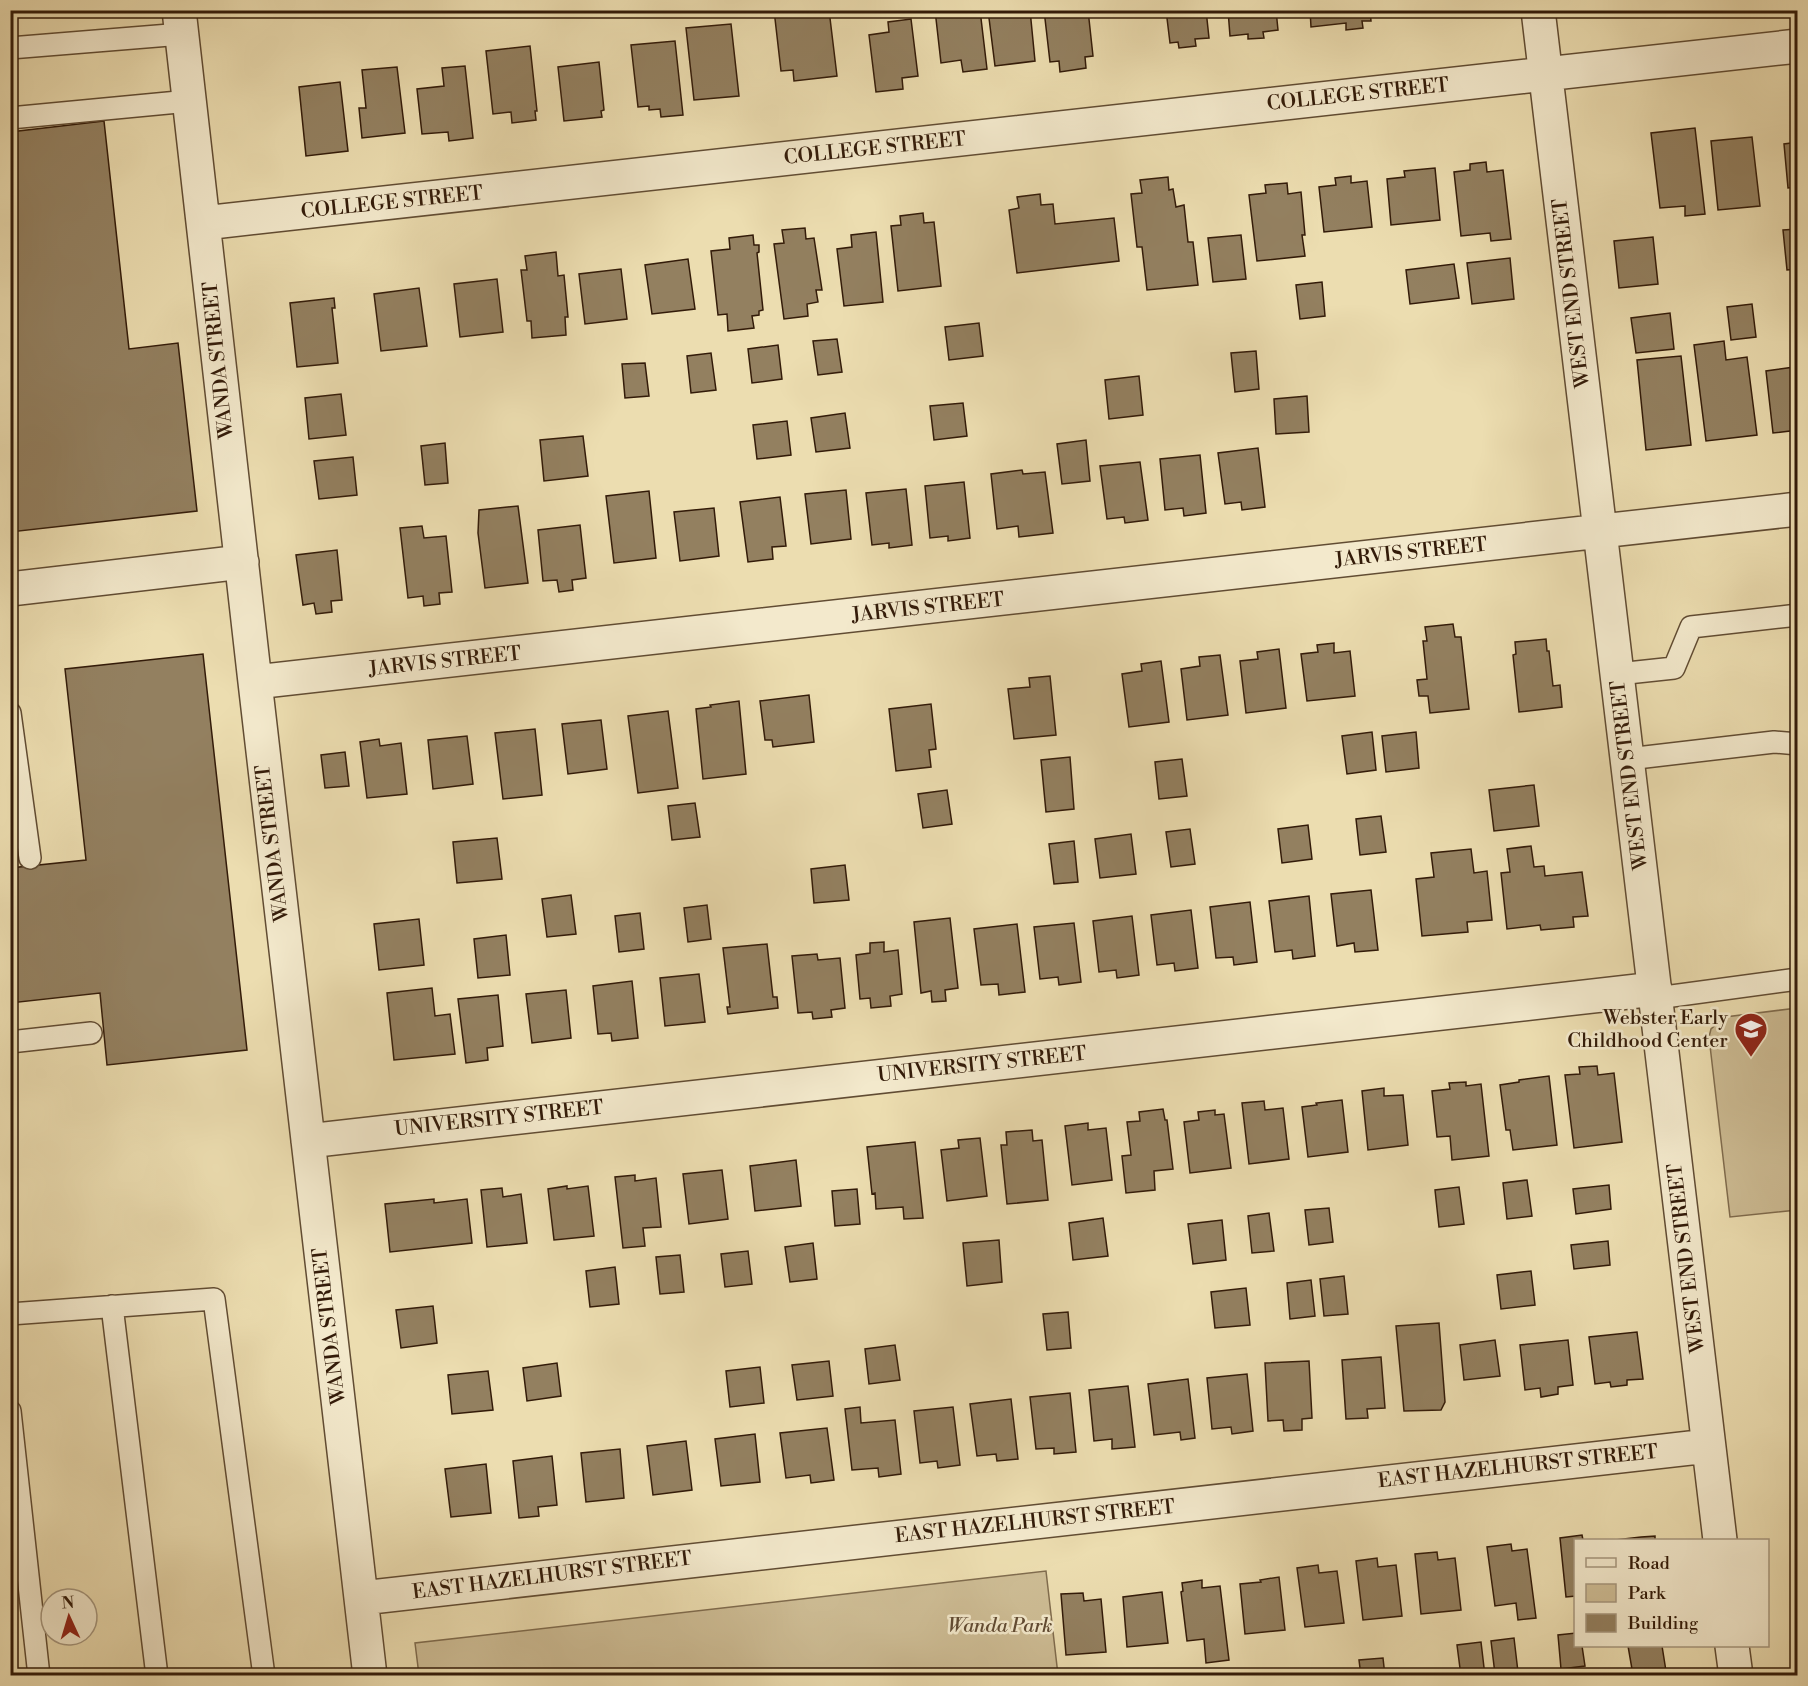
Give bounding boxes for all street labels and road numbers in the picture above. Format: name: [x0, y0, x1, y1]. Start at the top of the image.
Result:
street label: COLLEGE STREET: [1266, 73, 1450, 117]
street label: COLLEGE STREET: [783, 127, 967, 171]
street label: COLLEGE STREET: [300, 181, 484, 225]
street label: WEST END STREET: [1548, 197, 1596, 390]
street label: WANDA STREET: [198, 280, 240, 441]
street label: JARVIS STREET: [1333, 533, 1488, 574]
street label: JARVIS STREET: [850, 588, 1005, 629]
street label: JARVIS STREET: [367, 642, 522, 683]
street label: WEST END STREET: [1606, 679, 1654, 872]
street label: WANDA STREET: [251, 763, 295, 924]
street label: UNIVERSITY STREET: [876, 1042, 1088, 1088]
street label: UNIVERSITY STREET: [393, 1096, 605, 1142]
street label: WEST END STREET: [1663, 1162, 1711, 1355]
street label: WANDA STREET: [308, 1246, 352, 1407]
street label: EAST HAZELHURST STREET: [1377, 1440, 1659, 1494]
street label: EAST HAZELHURST STREET: [894, 1495, 1176, 1549]
street label: EAST HAZELHURST STREET: [411, 1546, 693, 1606]

